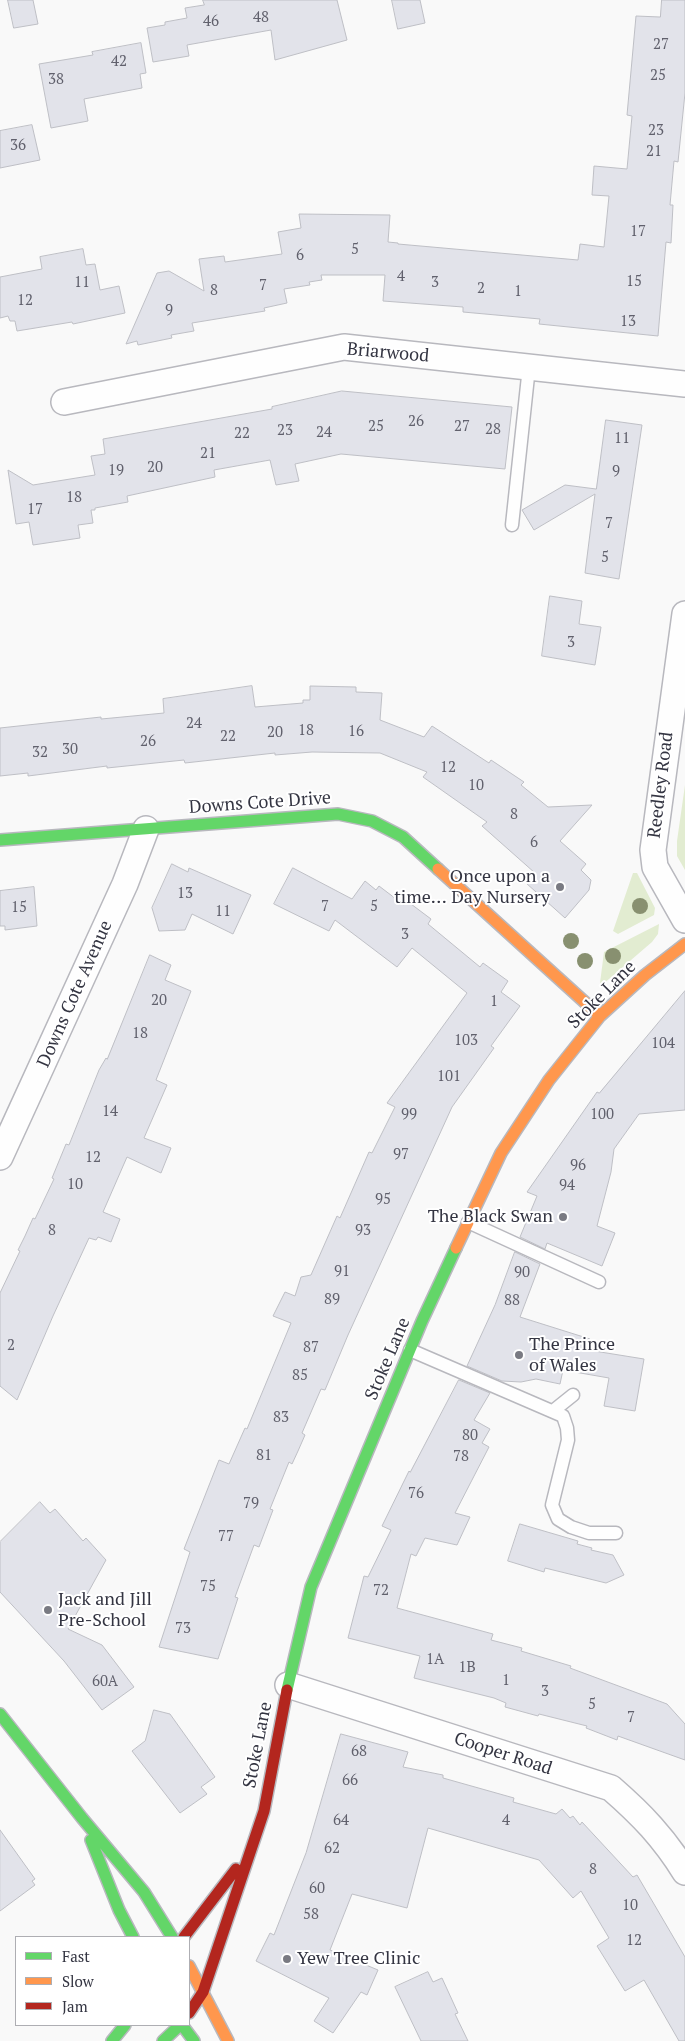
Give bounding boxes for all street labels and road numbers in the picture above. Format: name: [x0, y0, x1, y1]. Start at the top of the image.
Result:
street label: Briarwood: [346, 339, 430, 367]
street label: Reedley Road: [644, 731, 678, 839]
street label: Downs Cote Drive: [188, 787, 332, 819]
street label: Downs Cote Avenue: [33, 917, 117, 1071]
street label: Stoke Lane: [563, 956, 641, 1034]
street label: Stoke Lane: [361, 1315, 415, 1403]
street label: Stoke Lane: [239, 1700, 277, 1790]
street label: Cooper Road: [451, 1728, 555, 1780]

